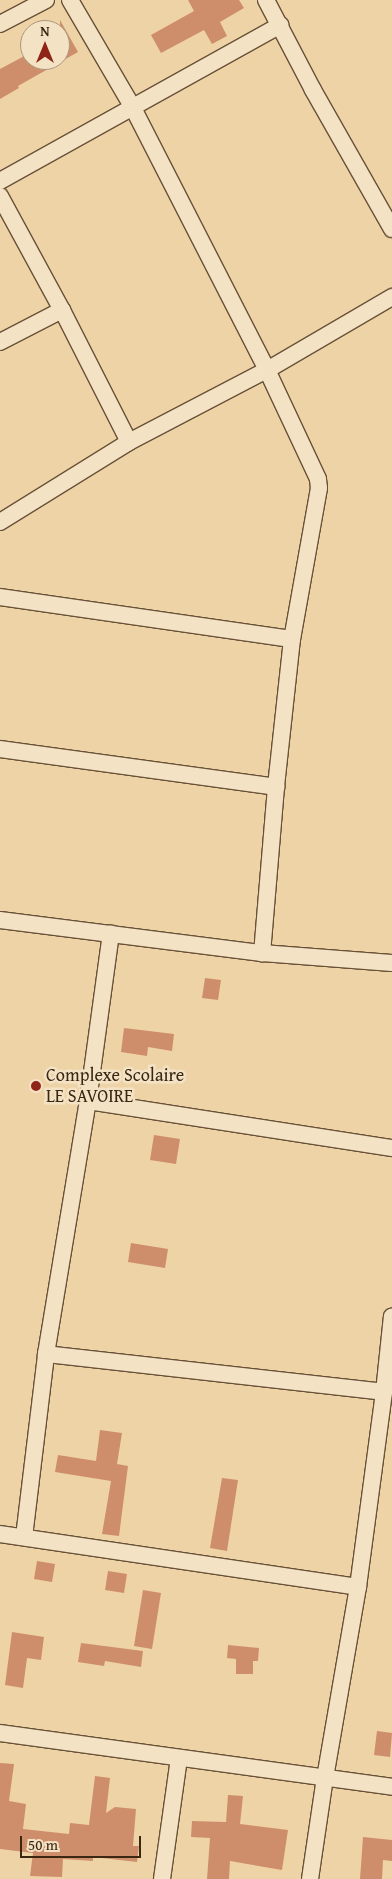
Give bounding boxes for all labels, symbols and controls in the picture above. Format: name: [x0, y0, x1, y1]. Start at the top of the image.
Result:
north arrow: [20, 20, 70, 70]
text: N: [40, 21, 50, 41]
place label: Complexe Scolaire LE SAVOIRE: [46, 1065, 184, 1108]
marker: Complexe Scolaire LE SAVOIRE: [30, 1080, 42, 1092]
scale bar: [22, 1826, 144, 1858]
text: 50 m: [28, 1834, 58, 1855]

